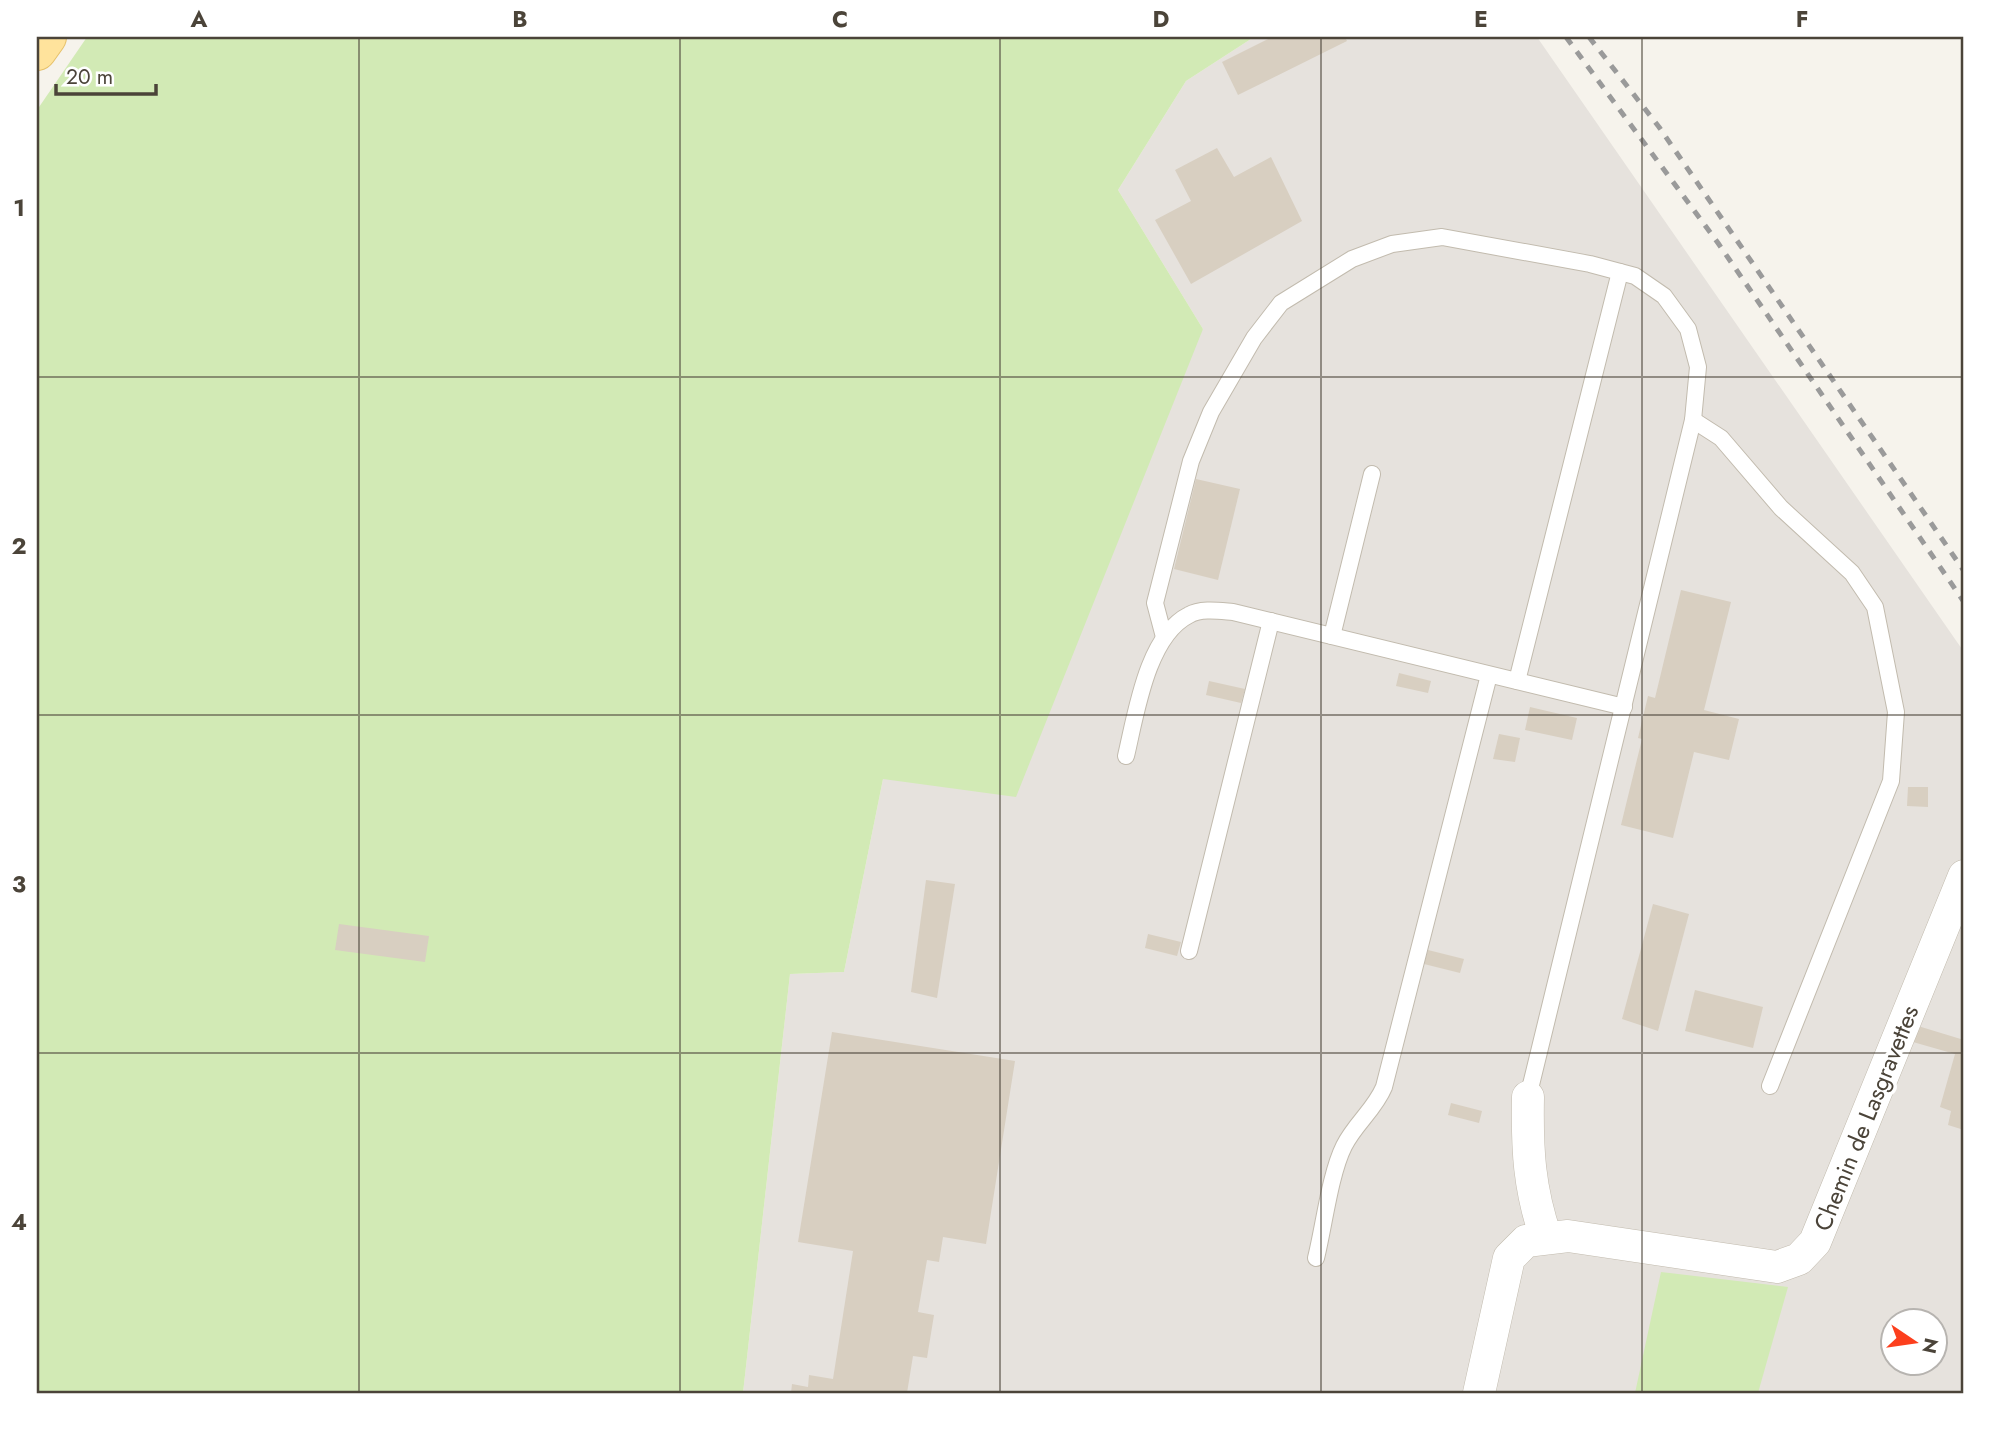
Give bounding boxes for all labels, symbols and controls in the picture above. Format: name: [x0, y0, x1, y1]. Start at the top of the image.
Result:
text: A: [190, 2, 208, 36]
text: B: [512, 2, 528, 36]
text: C: [832, 2, 848, 36]
text: D: [1153, 2, 1170, 36]
text: E: [1474, 2, 1488, 36]
text: F: [1796, 2, 1808, 36]
scale bar: [56, 52, 156, 96]
text: 20 m: [66, 62, 113, 92]
text: 1: [13, 191, 25, 225]
text: 2: [11, 529, 27, 563]
text: 3: [12, 867, 26, 901]
street label: Chemin de Lasgravettes: [1805, 1000, 1927, 1236]
text: 4: [11, 1205, 27, 1239]
north arrow: [1878, 1308, 1948, 1378]
text: N: [1915, 1335, 1945, 1356]

